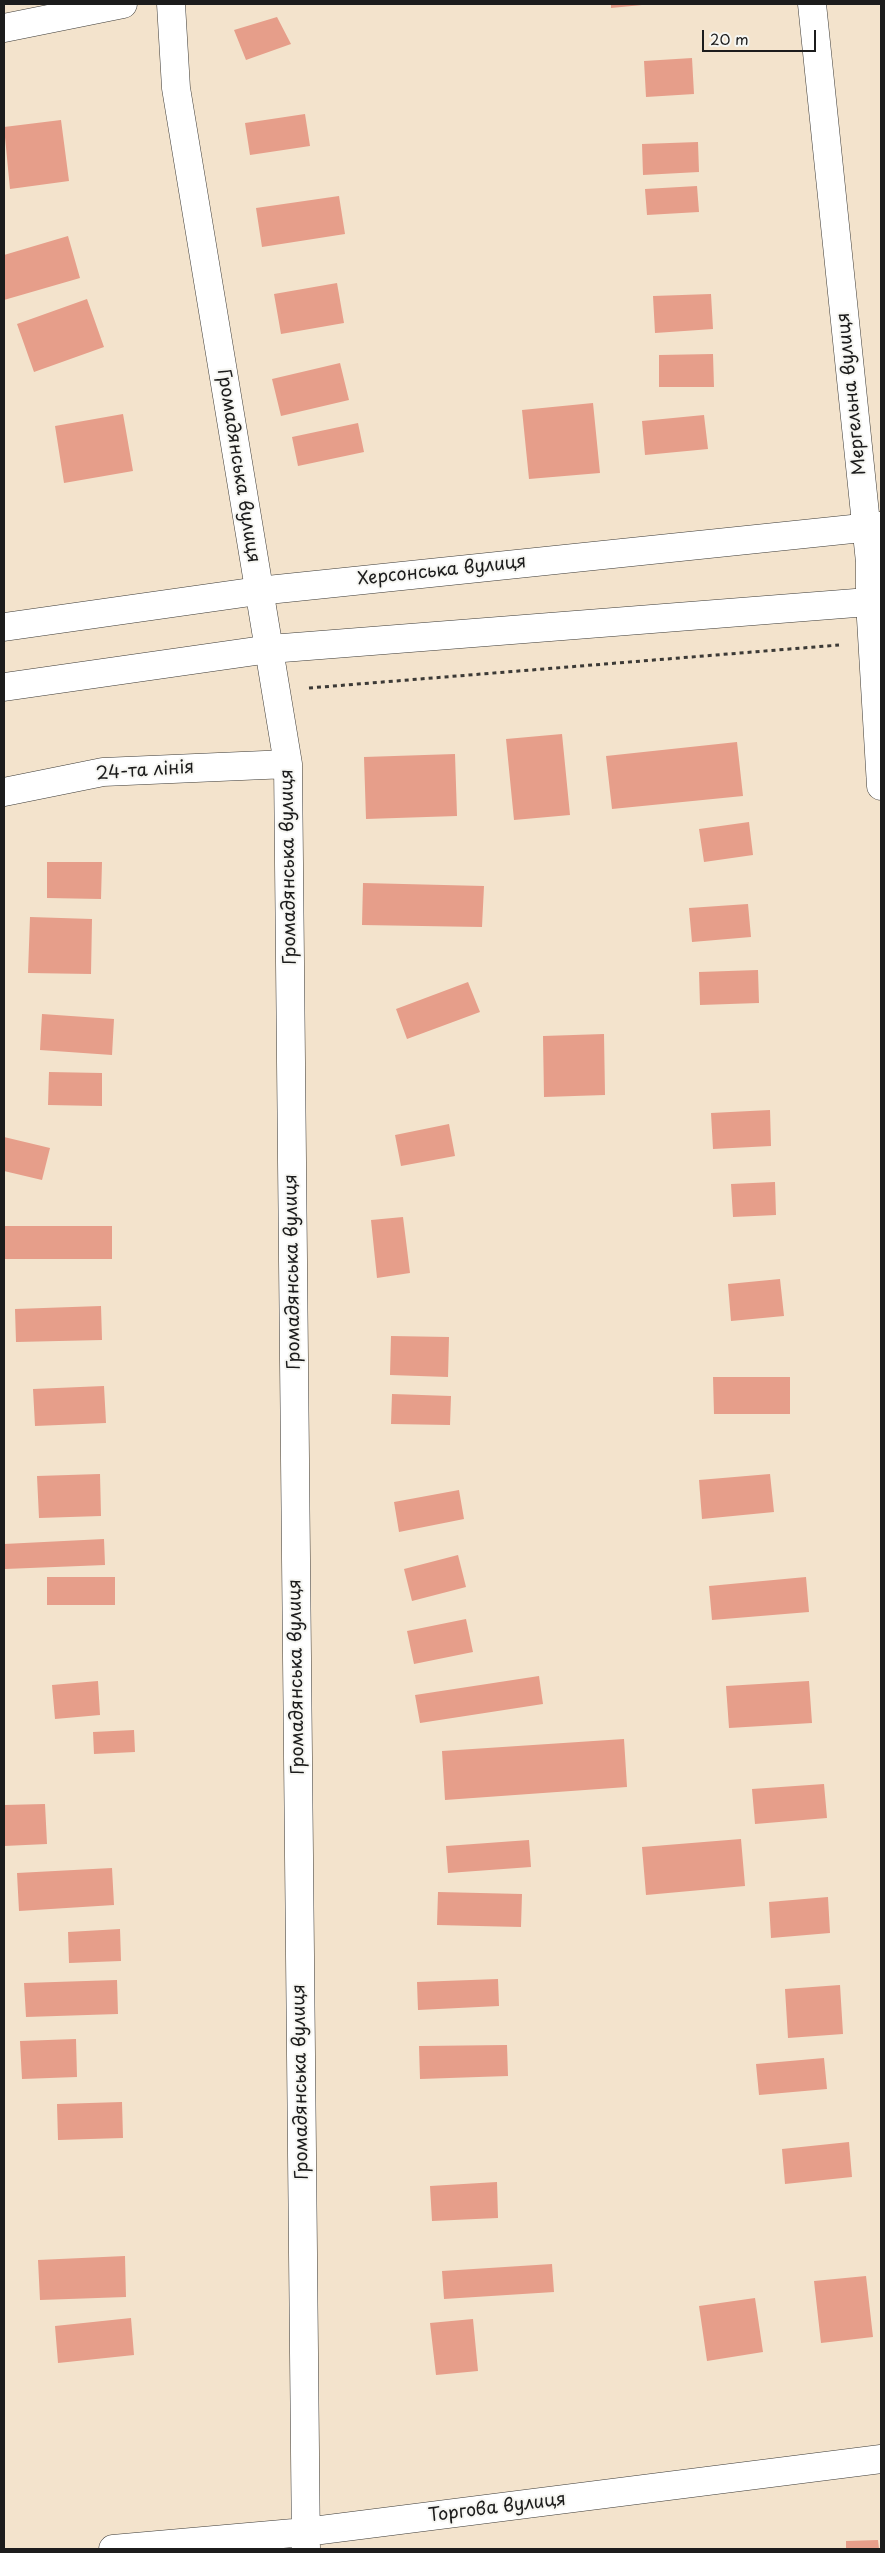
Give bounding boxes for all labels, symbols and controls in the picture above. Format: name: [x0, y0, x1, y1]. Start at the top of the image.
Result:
scale bar: [705, 20, 819, 52]
text: 20 m: [710, 27, 749, 50]
street label: Мергельна вулиця: [833, 312, 871, 476]
street label: Громадянська вулиця: [212, 368, 264, 564]
street label: Херсонська вулиця: [357, 551, 527, 591]
street label: 24-та лінія: [95, 757, 195, 785]
street label: Громадянська вулиця: [276, 769, 302, 965]
street label: Громадянська вулиця: [280, 1174, 306, 1370]
street label: Громадянська вулиця: [284, 1579, 310, 1775]
street label: Громадянська вулиця: [288, 1984, 314, 2180]
street label: Торгова вулиця: [427, 2489, 567, 2527]

